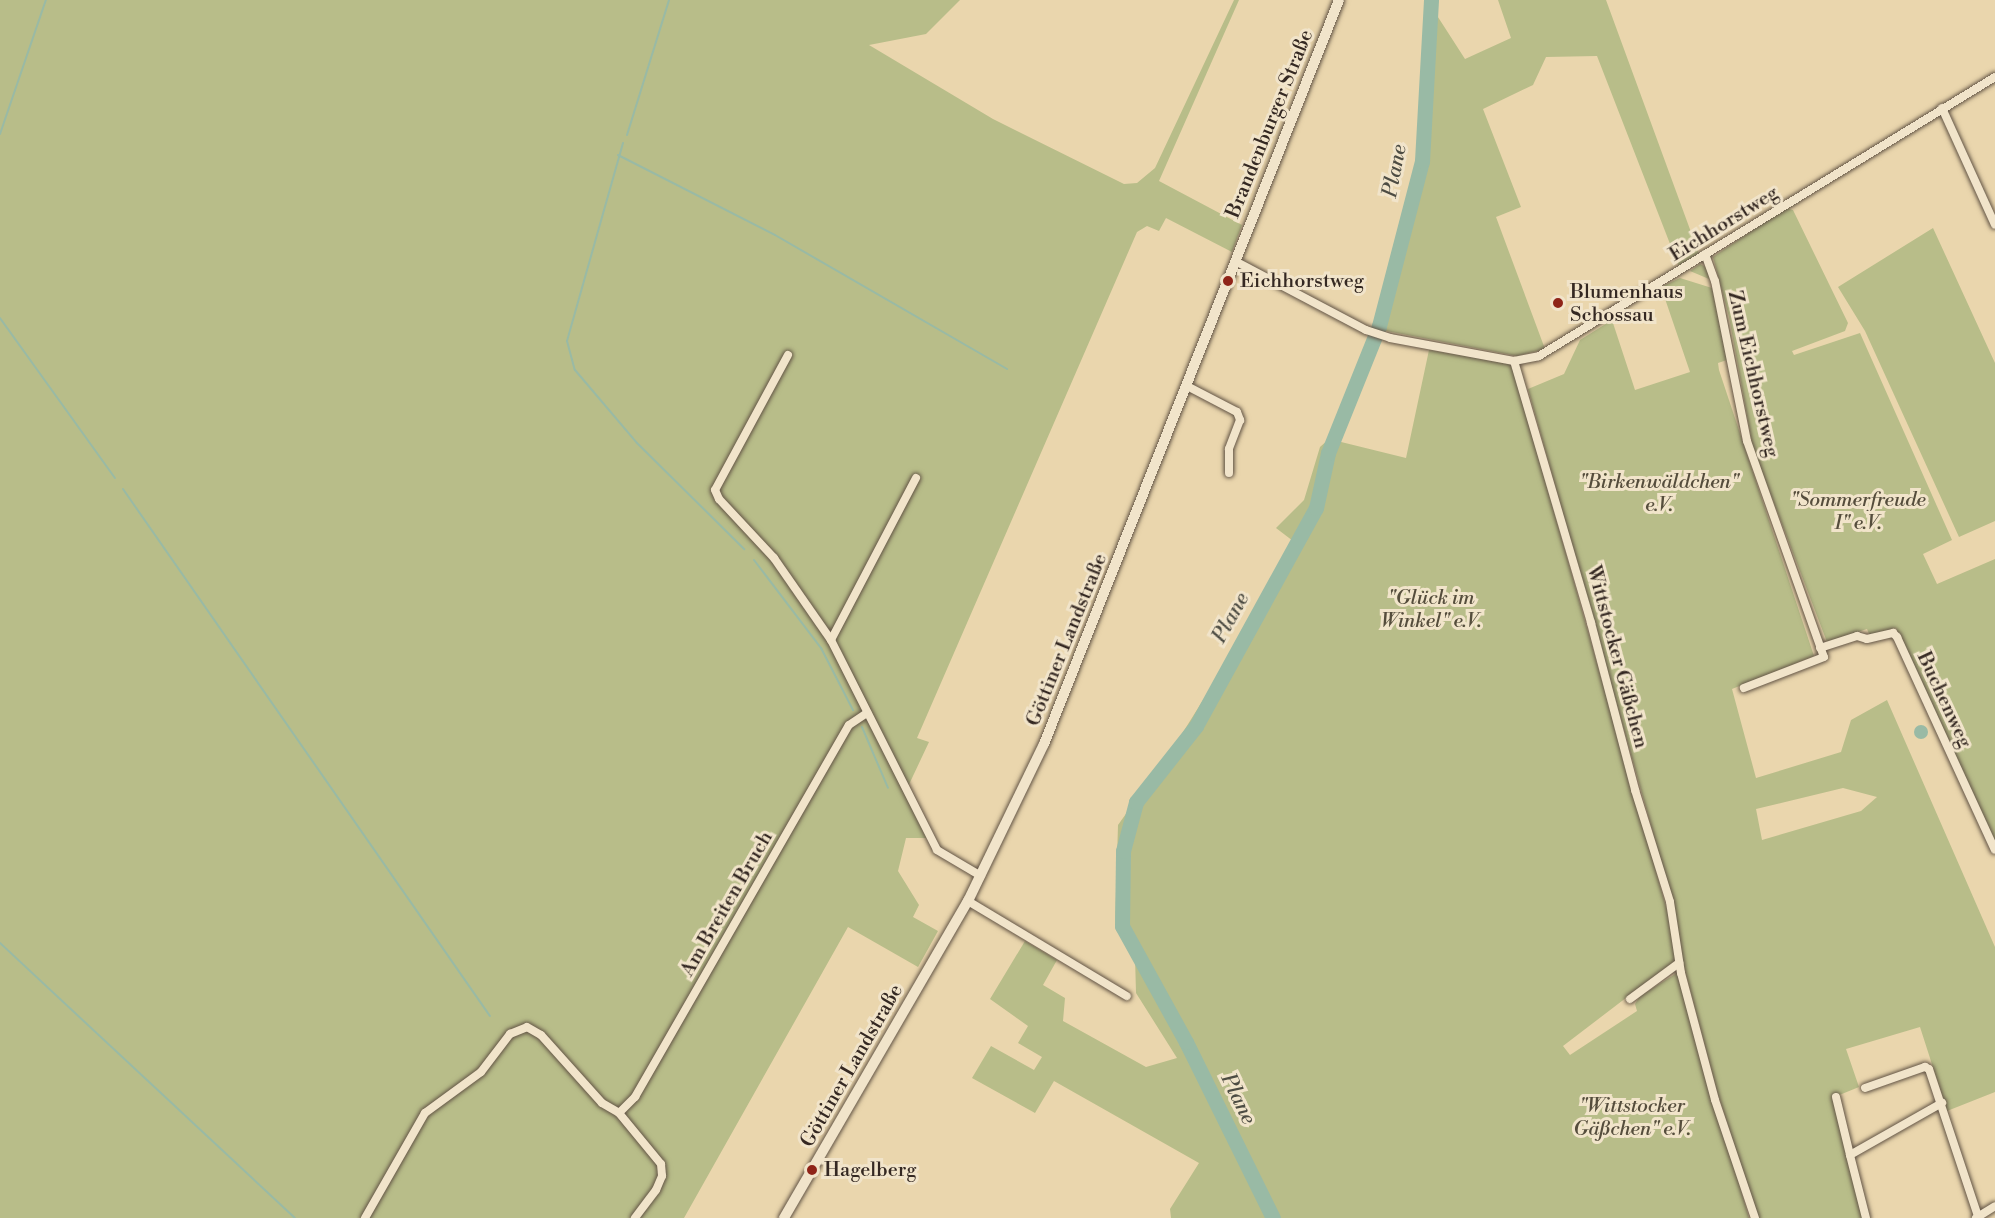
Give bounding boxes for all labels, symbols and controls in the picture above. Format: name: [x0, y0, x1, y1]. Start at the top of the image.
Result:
street label: Brandenburger Straße: [1221, 26, 1319, 222]
water label: Plane: [1378, 142, 1412, 200]
street label: Eichhorstweg: [1665, 181, 1783, 267]
place label: Eichhorstweg: [1240, 269, 1364, 293]
marker: Eichhorstweg: [1221, 274, 1235, 288]
place label: Blumenhaus Schossau: [1570, 280, 1683, 327]
street label: Zum Eichhorstweg: [1722, 288, 1784, 460]
marker: Blumenhaus Schossau: [1551, 296, 1565, 310]
park label: "Birkenwäldchen" e.V.: [1579, 471, 1739, 518]
park label: "Sommerfreude I" e.V.: [1790, 489, 1926, 536]
street label: Göttiner Landstraße: [1021, 550, 1113, 730]
street label: Wittstocker Gäßchen: [1581, 563, 1653, 751]
park label: "Glück im Winkel" e.V.: [1381, 586, 1481, 633]
water label: Plane: [1207, 589, 1255, 647]
street label: Buchenweg: [1911, 648, 1977, 752]
street label: Am Breiten Bruch: [676, 827, 778, 981]
street label: Göttiner Landstraße: [796, 980, 908, 1152]
water label: Plane: [1215, 1069, 1261, 1129]
park label: "Wittstocker Gäßchen" e.V.: [1573, 1094, 1691, 1141]
place label: Hagelberg: [824, 1158, 917, 1182]
marker: Hagelberg: [805, 1163, 819, 1177]

